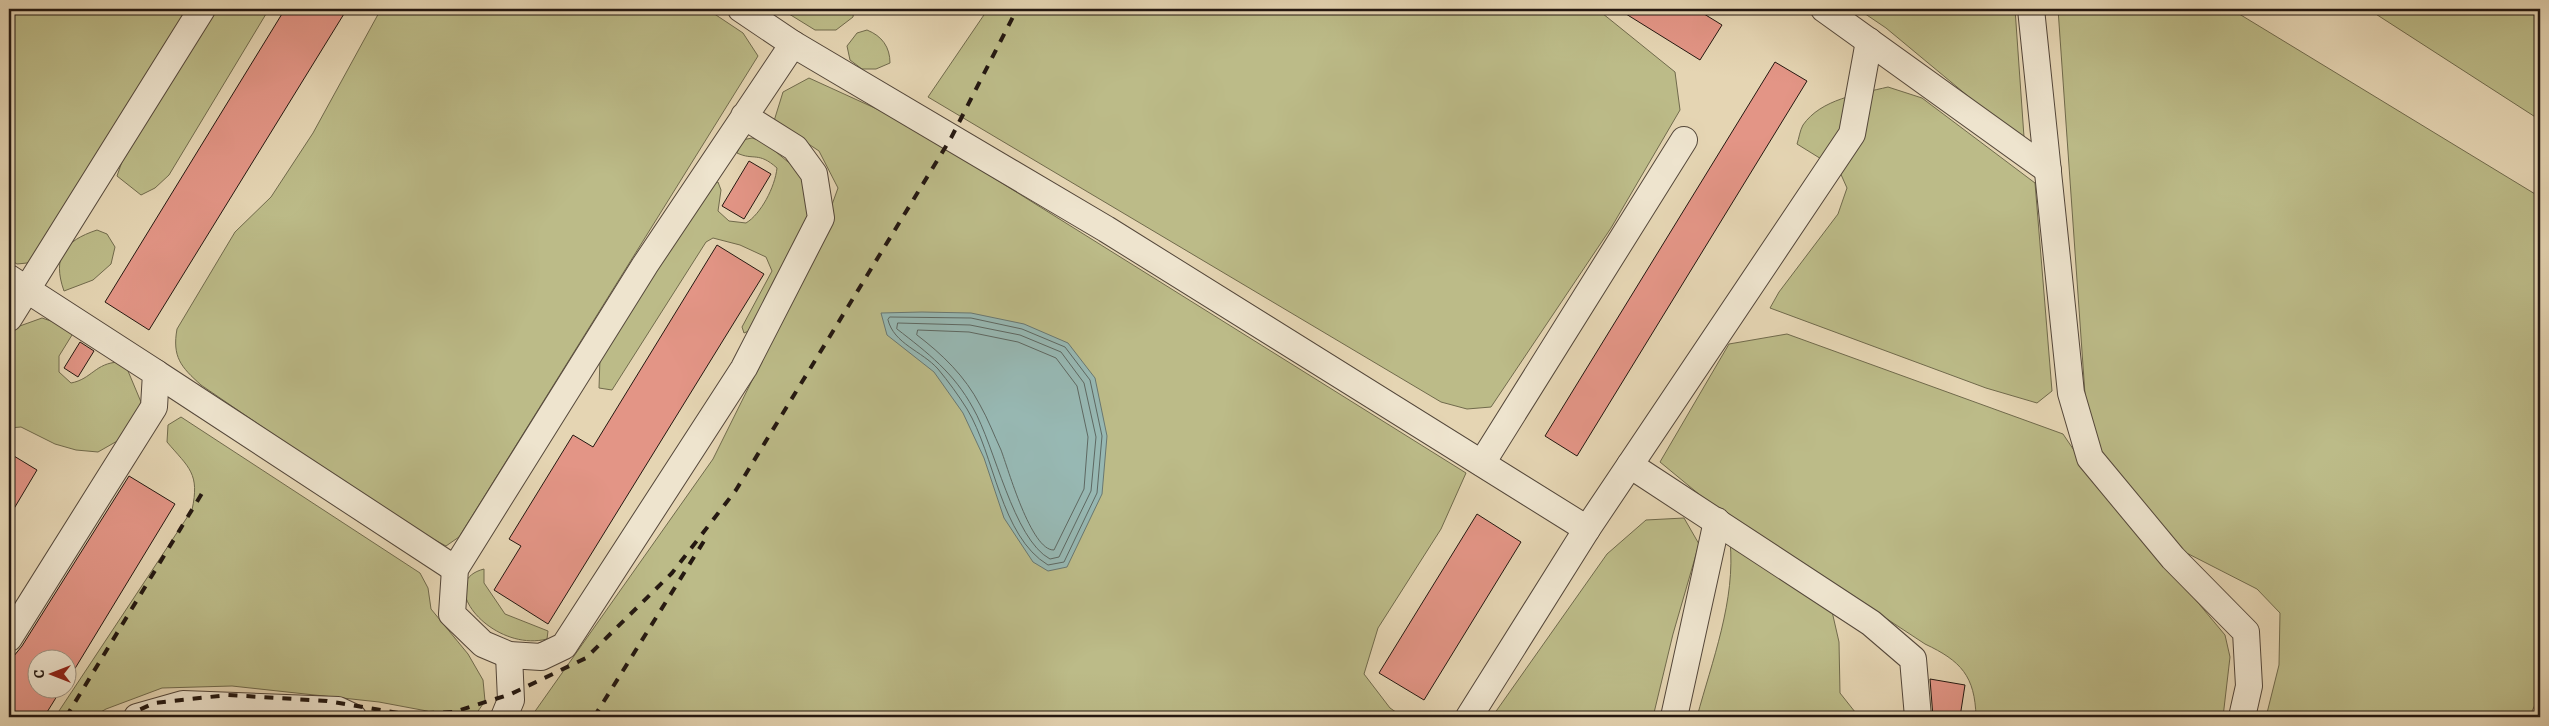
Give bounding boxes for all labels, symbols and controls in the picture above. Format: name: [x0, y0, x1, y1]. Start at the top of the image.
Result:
north arrow: [28, 648, 78, 698]
text: С: [30, 669, 49, 678]

